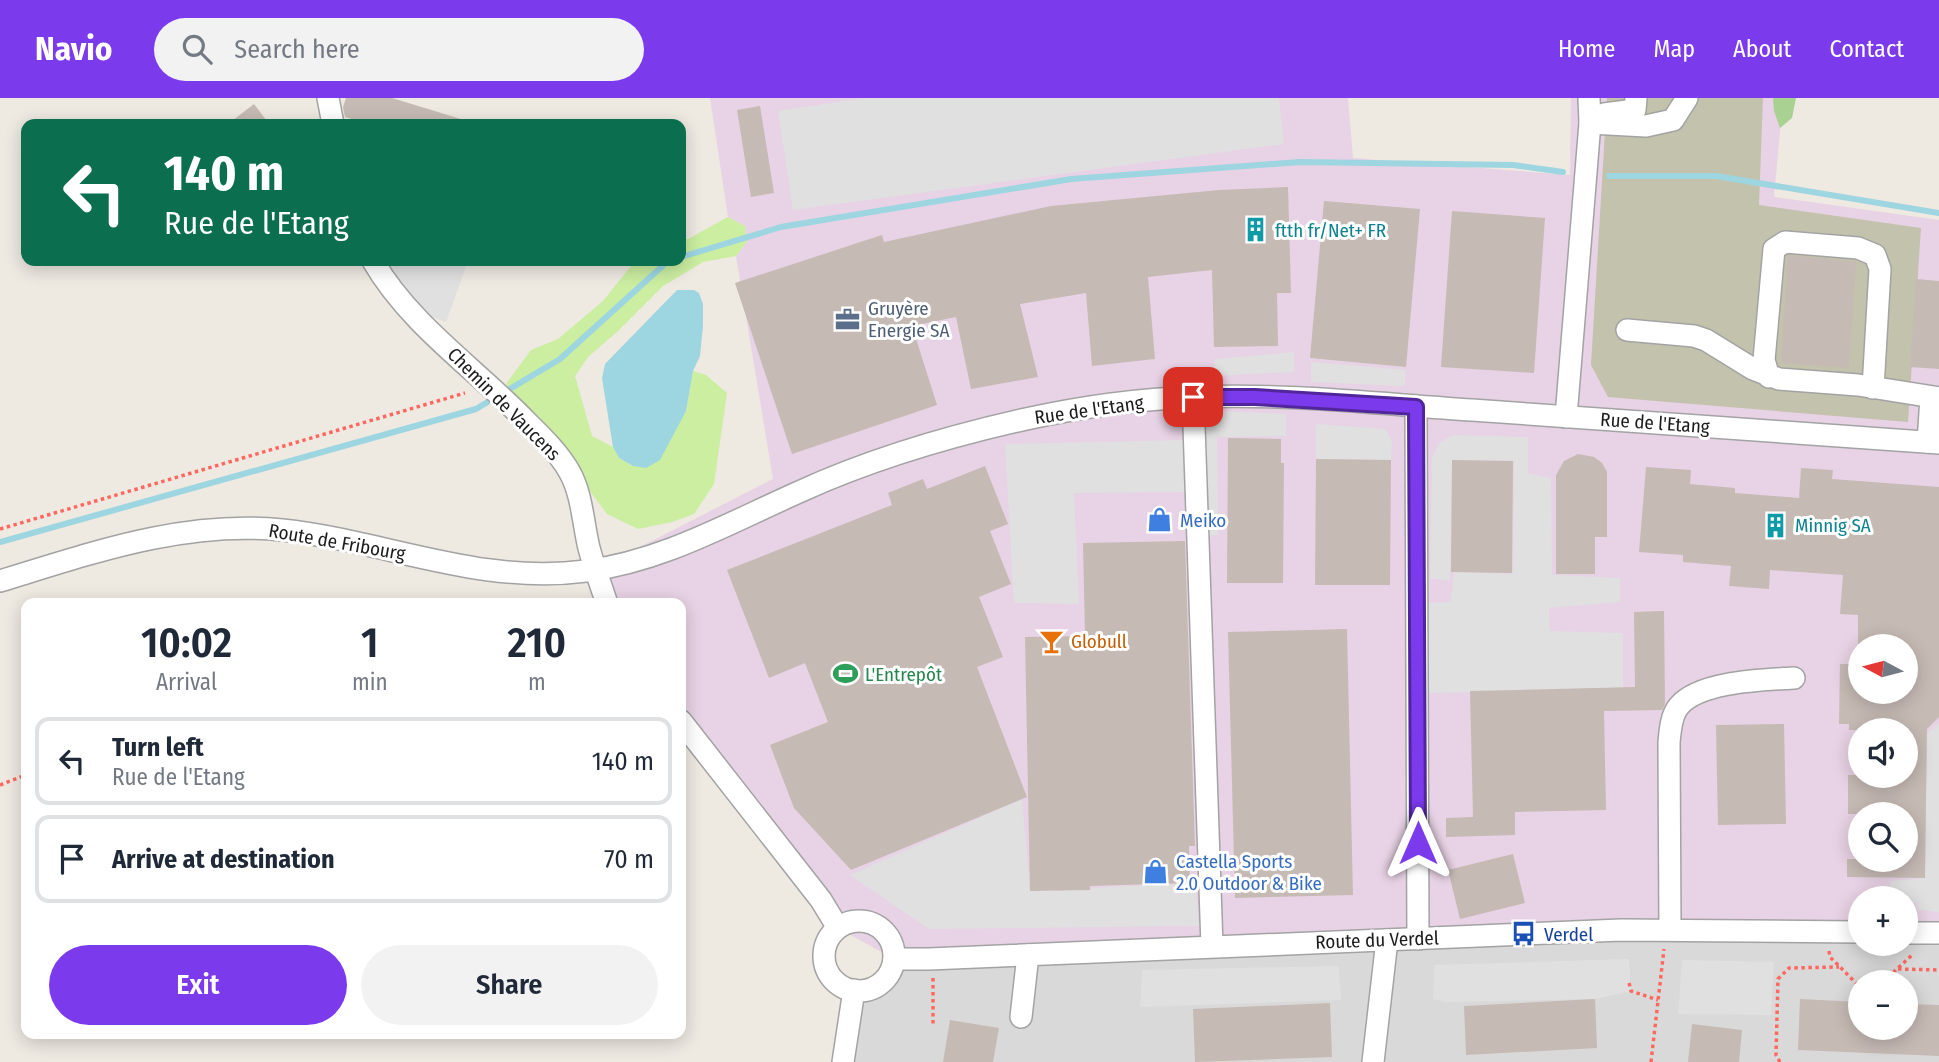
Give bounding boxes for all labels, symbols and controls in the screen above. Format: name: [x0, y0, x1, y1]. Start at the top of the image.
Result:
search box: [154, 18, 644, 81]
text: Navio: [35, 29, 112, 69]
icon: search: [178, 30, 216, 68]
text: Search here: [234, 34, 360, 65]
text: Home: [1558, 35, 1615, 63]
text: Map: [1653, 35, 1695, 63]
text: About: [1733, 35, 1791, 63]
text: Contact: [1829, 35, 1904, 63]
text: 140 m: [164, 144, 284, 203]
icon: left: [49, 147, 140, 238]
text: Rue de l'Etang: [164, 204, 349, 242]
building icon: ftth fr/Net+ FR: [1241, 216, 1269, 244]
place label: ftth fr/Net+ FR: [1275, 219, 1386, 242]
place label: Gruyère Energie SA: [868, 297, 949, 342]
office icon: Gruyère Energie SA: [834, 305, 862, 333]
street label: Chemin de Vaucens: [443, 343, 565, 465]
pin: [1163, 367, 1223, 427]
icon: arrive: [1174, 378, 1212, 416]
street label: Rue de l'Etang: [1033, 391, 1145, 429]
street label: Rue de l'Etang: [1599, 408, 1711, 438]
shop icon: Meiko: [1146, 506, 1174, 534]
place label: Meiko: [1180, 509, 1226, 532]
building icon: Minnig SA: [1761, 511, 1789, 539]
place label: Minnig SA: [1795, 514, 1871, 537]
street label: Route de Fribourg: [267, 519, 407, 565]
text: 10:02: [141, 618, 232, 668]
text: 1: [361, 618, 379, 668]
text: 210: [507, 618, 566, 668]
bar icon: Globull: [1037, 627, 1065, 655]
place label: Globull: [1071, 630, 1127, 653]
north arrow: [1848, 634, 1918, 704]
map controls: [1848, 634, 1918, 1040]
sports icon: L'Entrepôt: [831, 660, 859, 688]
place label: L'Entrepôt: [865, 663, 943, 686]
text: Arrival: [156, 668, 217, 696]
text: min: [352, 668, 388, 696]
text: m: [528, 668, 546, 696]
button: sound: [1848, 718, 1918, 788]
text: Turn left: [112, 732, 204, 763]
icon: left: [53, 742, 91, 780]
text: 140 m: [592, 746, 654, 777]
text: Rue de l'Etang: [112, 763, 245, 791]
button: search: [1848, 802, 1918, 872]
position arrow: [1381, 806, 1455, 880]
icon: arrive: [53, 840, 91, 878]
text: Arrive at destination: [112, 844, 335, 875]
text: 70 m: [604, 844, 654, 875]
place label: Castella Sports 2.0 Outdoor & Bike: [1176, 850, 1322, 895]
shop icon: Castella Sports 2.0 Outdoor & Bike: [1142, 858, 1170, 886]
button: +: [1848, 886, 1918, 956]
bus stop icon: Verdel: [1510, 920, 1538, 948]
place label: Verdel: [1544, 923, 1593, 946]
street label: Route du Verdel: [1315, 926, 1439, 954]
button: Exit: [49, 945, 347, 1025]
button: Share: [361, 945, 658, 1025]
button: −: [1848, 970, 1918, 1040]

